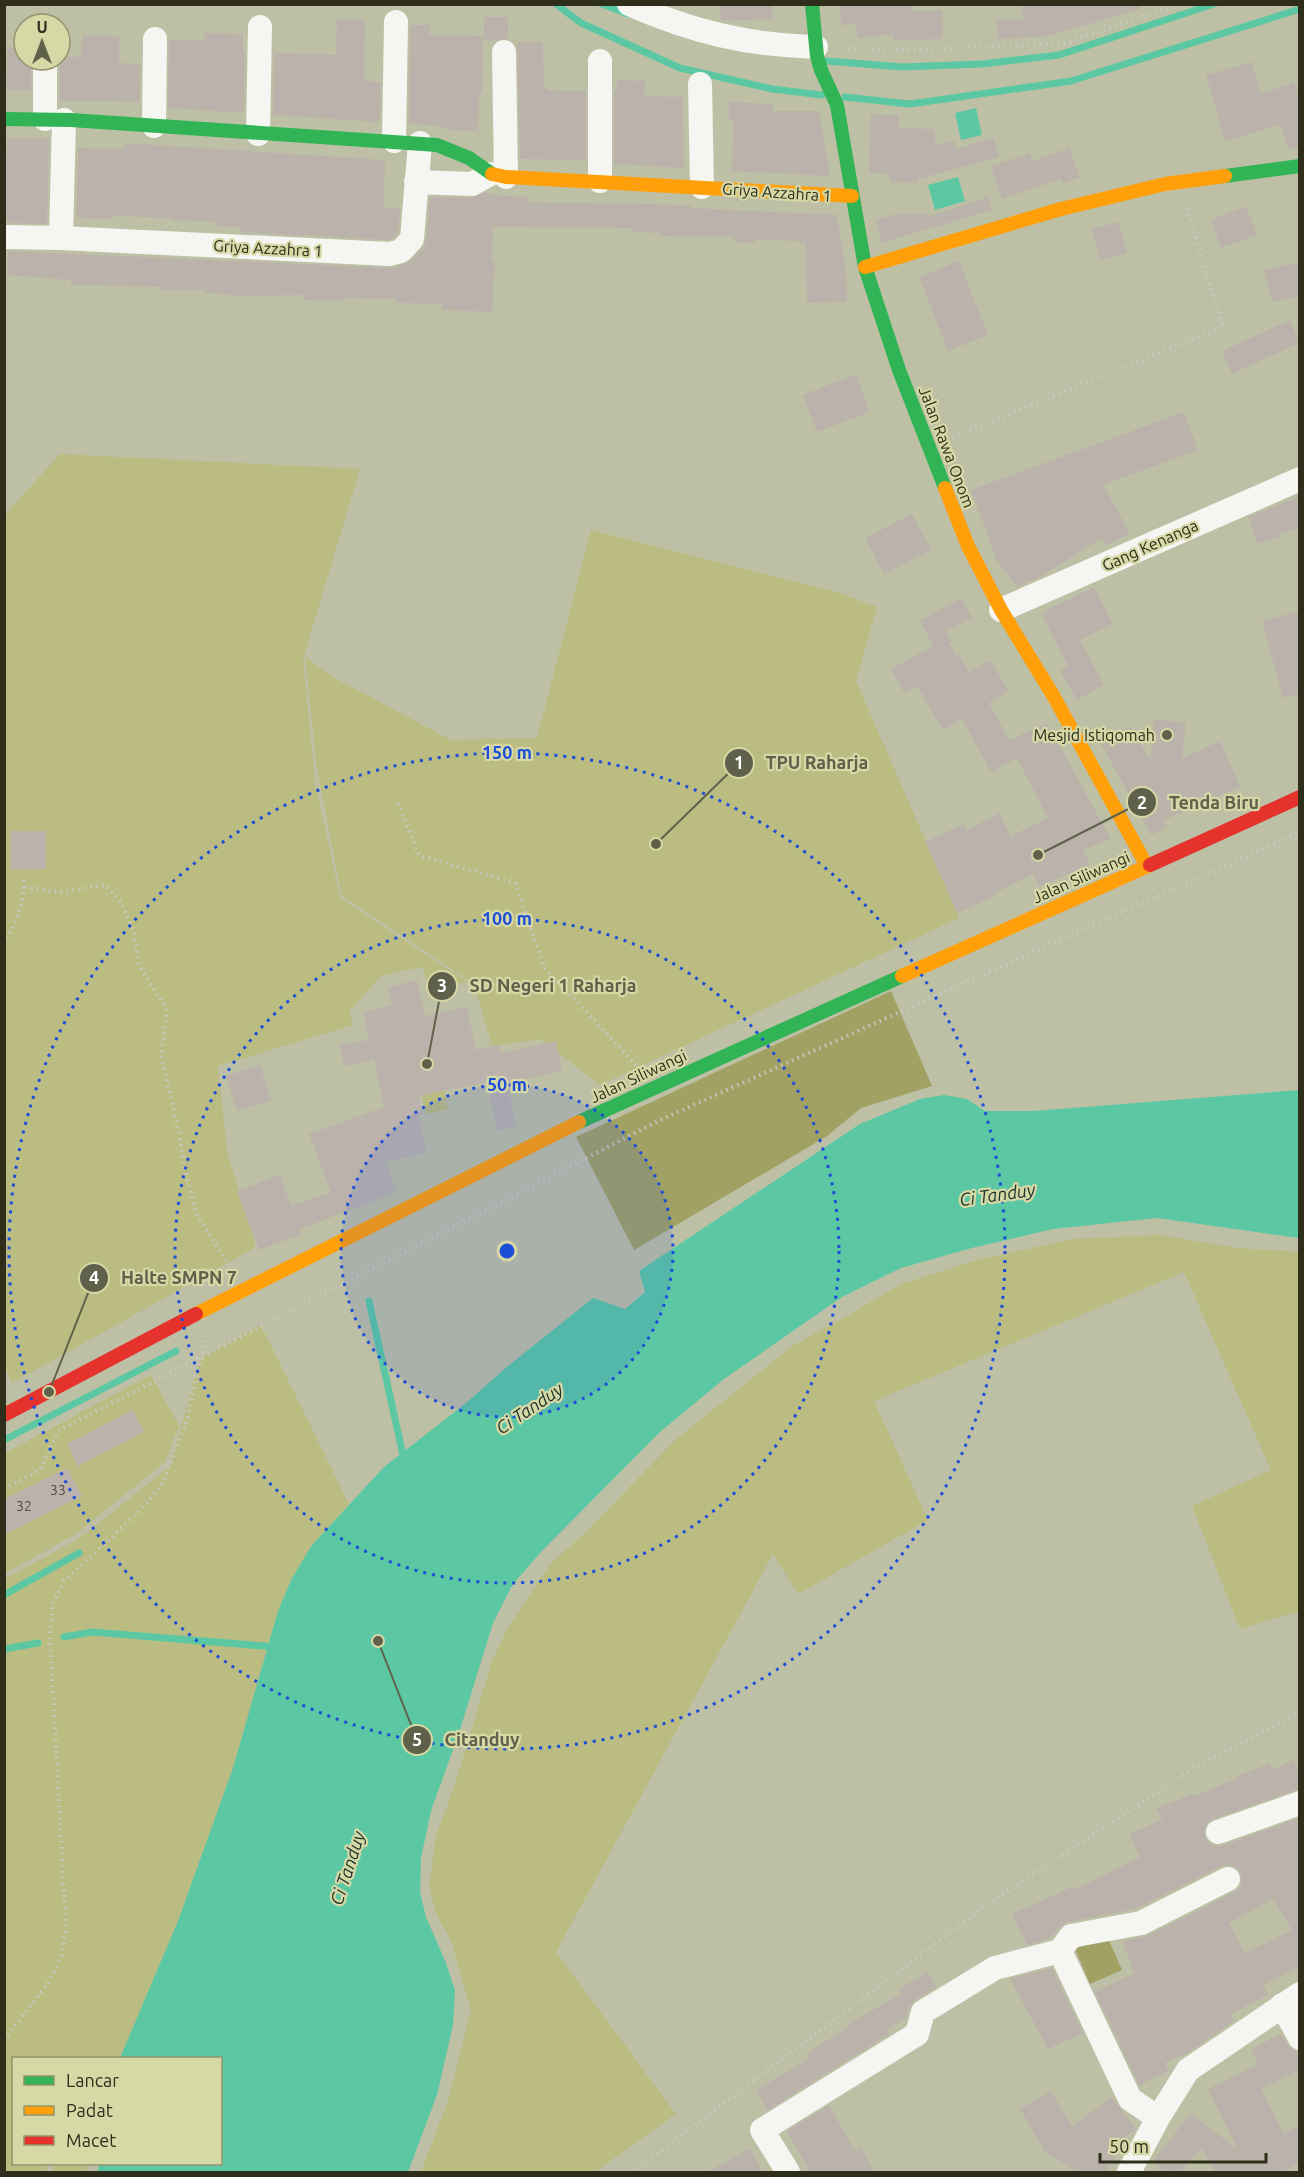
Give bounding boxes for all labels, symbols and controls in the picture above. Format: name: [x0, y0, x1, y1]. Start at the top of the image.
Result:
north arrow: [12, 12, 72, 72]
text: U: [36, 18, 48, 36]
street label: Griya Azzahra 1: [722, 179, 832, 205]
street label: Griya Azzahra 1: [213, 236, 323, 260]
street label: Jalan Rawa Onom: [916, 384, 978, 510]
street label: Gang Kenanga: [1099, 516, 1201, 574]
place label: Mesjid Istiqomah: [1033, 726, 1155, 744]
marker: Mesjid Istiqomah: [1160, 728, 1174, 742]
text: 150 m: [482, 742, 532, 762]
callout: TPU Raharja: [724, 745, 881, 781]
text: 1: [734, 752, 744, 772]
text: TPU Raharja: [766, 752, 868, 772]
callout: Tenda Biru: [1127, 784, 1271, 820]
text: 2: [1137, 792, 1147, 812]
text: Tenda Biru: [1169, 792, 1259, 812]
street label: Jalan Siliwangi: [1030, 848, 1132, 906]
text: 100 m: [482, 908, 532, 928]
callout: SD Negeri 1 Raharja: [427, 968, 648, 1004]
text: 3: [437, 975, 447, 995]
text: SD Negeri 1 Raharja: [469, 975, 637, 995]
street label: Jalan Siliwangi: [587, 1046, 689, 1106]
text: 50 m: [487, 1074, 527, 1094]
water label: Ci Tanduy: [958, 1179, 1037, 1209]
centre of rings: [497, 1241, 517, 1261]
callout: Halte SMPN 7: [79, 1260, 249, 1296]
text: 4: [89, 1267, 99, 1287]
text: Halte SMPN 7: [121, 1267, 237, 1287]
water label: Ci Tanduy: [492, 1378, 567, 1438]
house number: 33: [50, 1482, 66, 1498]
house number: 32: [16, 1498, 32, 1514]
callout: Citanduy: [402, 1722, 531, 1758]
text: 5: [412, 1729, 422, 1749]
text: Citanduy: [445, 1729, 520, 1749]
water label: Ci Tanduy: [326, 1828, 368, 1907]
legend: [12, 2057, 222, 2165]
text: Lancar: [66, 2070, 119, 2090]
text: Padat: [66, 2100, 113, 2120]
scale bar: [1100, 2126, 1266, 2164]
text: Macet: [66, 2130, 116, 2150]
text: 50 m: [1109, 2136, 1149, 2156]

